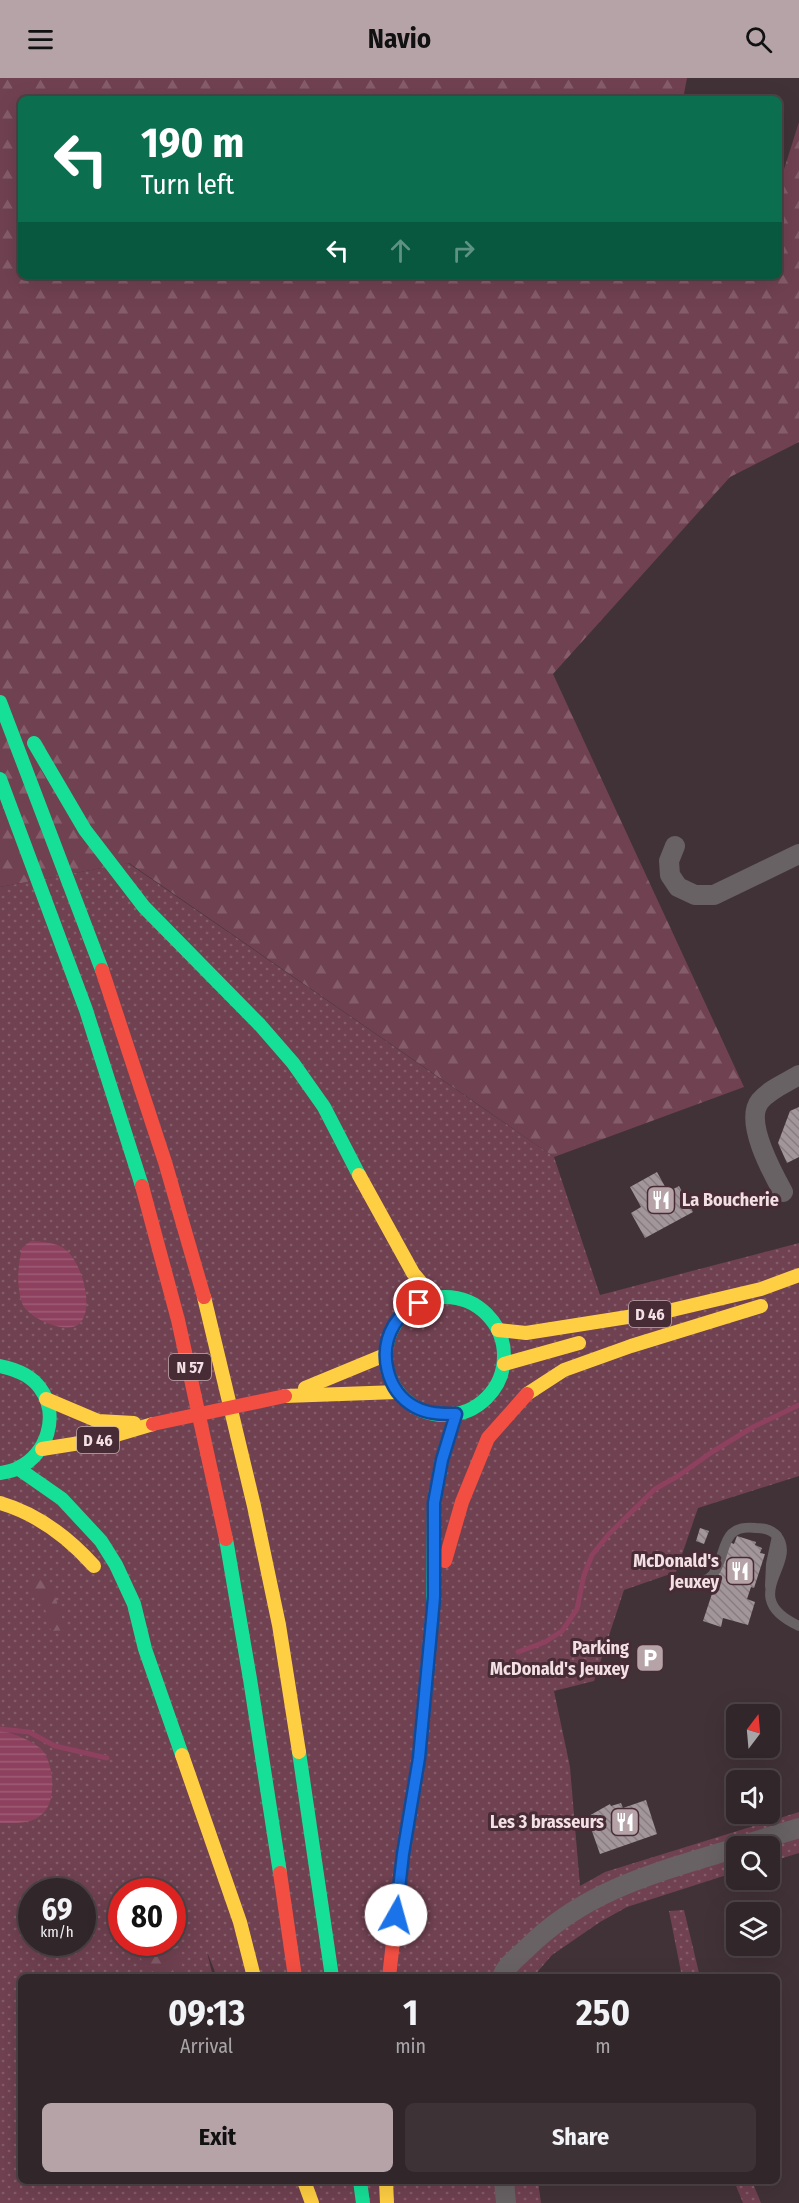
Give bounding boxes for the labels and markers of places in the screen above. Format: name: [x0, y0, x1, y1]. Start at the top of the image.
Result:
restaurant icon: La Boucherie: [645, 1184, 677, 1216]
place label: La Boucherie: [682, 1189, 779, 1211]
pin: [393, 1277, 444, 1328]
place label: McDonald's Jeuxey: [633, 1550, 719, 1593]
restaurant icon: McDonald's Jeuxey: [724, 1555, 756, 1587]
place label: Parking McDonald's Jeuxey: [490, 1637, 629, 1680]
parking icon: Parking McDonald's Jeuxey: [634, 1642, 666, 1674]
restaurant icon: Les 3 brasseurs: [609, 1806, 641, 1838]
place label: Les 3 brasseurs: [490, 1811, 604, 1833]

